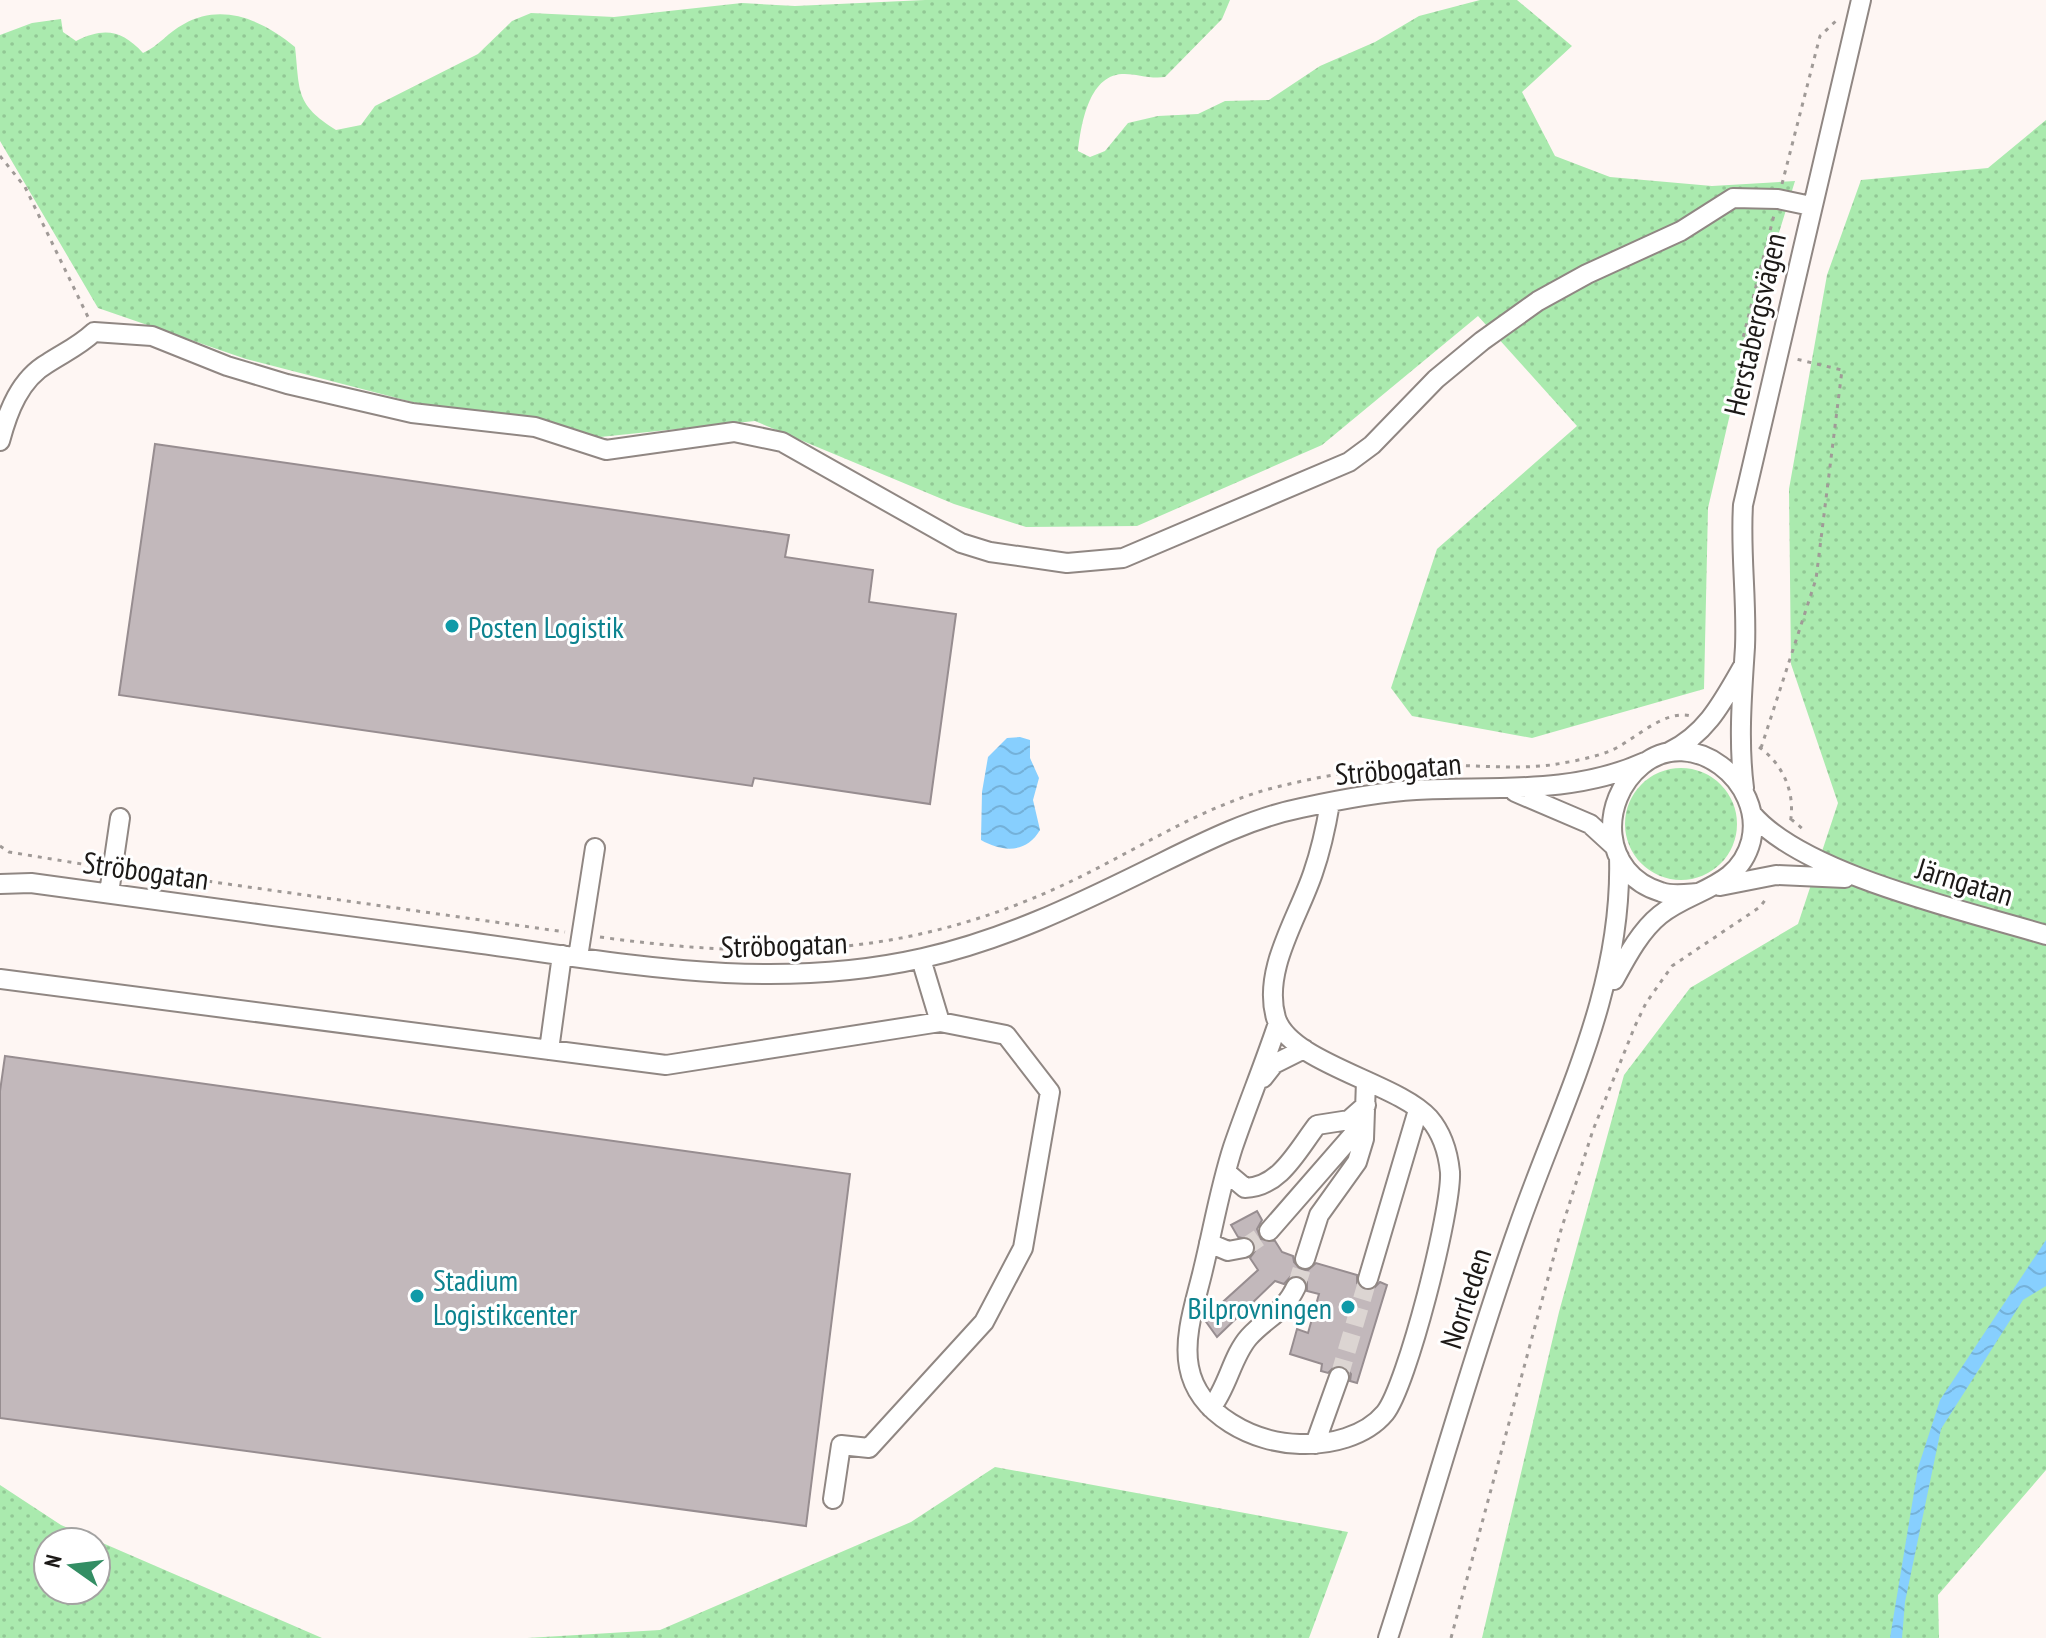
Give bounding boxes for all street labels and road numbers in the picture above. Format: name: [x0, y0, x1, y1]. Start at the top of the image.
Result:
street label: Herstabergsvägen: [1714, 229, 1794, 419]
street label: Ströbogatan: [1333, 743, 1463, 793]
street label: Ströbogatan: [81, 842, 211, 898]
street label: Järngatan: [1911, 848, 2018, 914]
street label: Ströbogatan: [720, 922, 848, 966]
street label: Norrleden: [1430, 1243, 1500, 1353]

